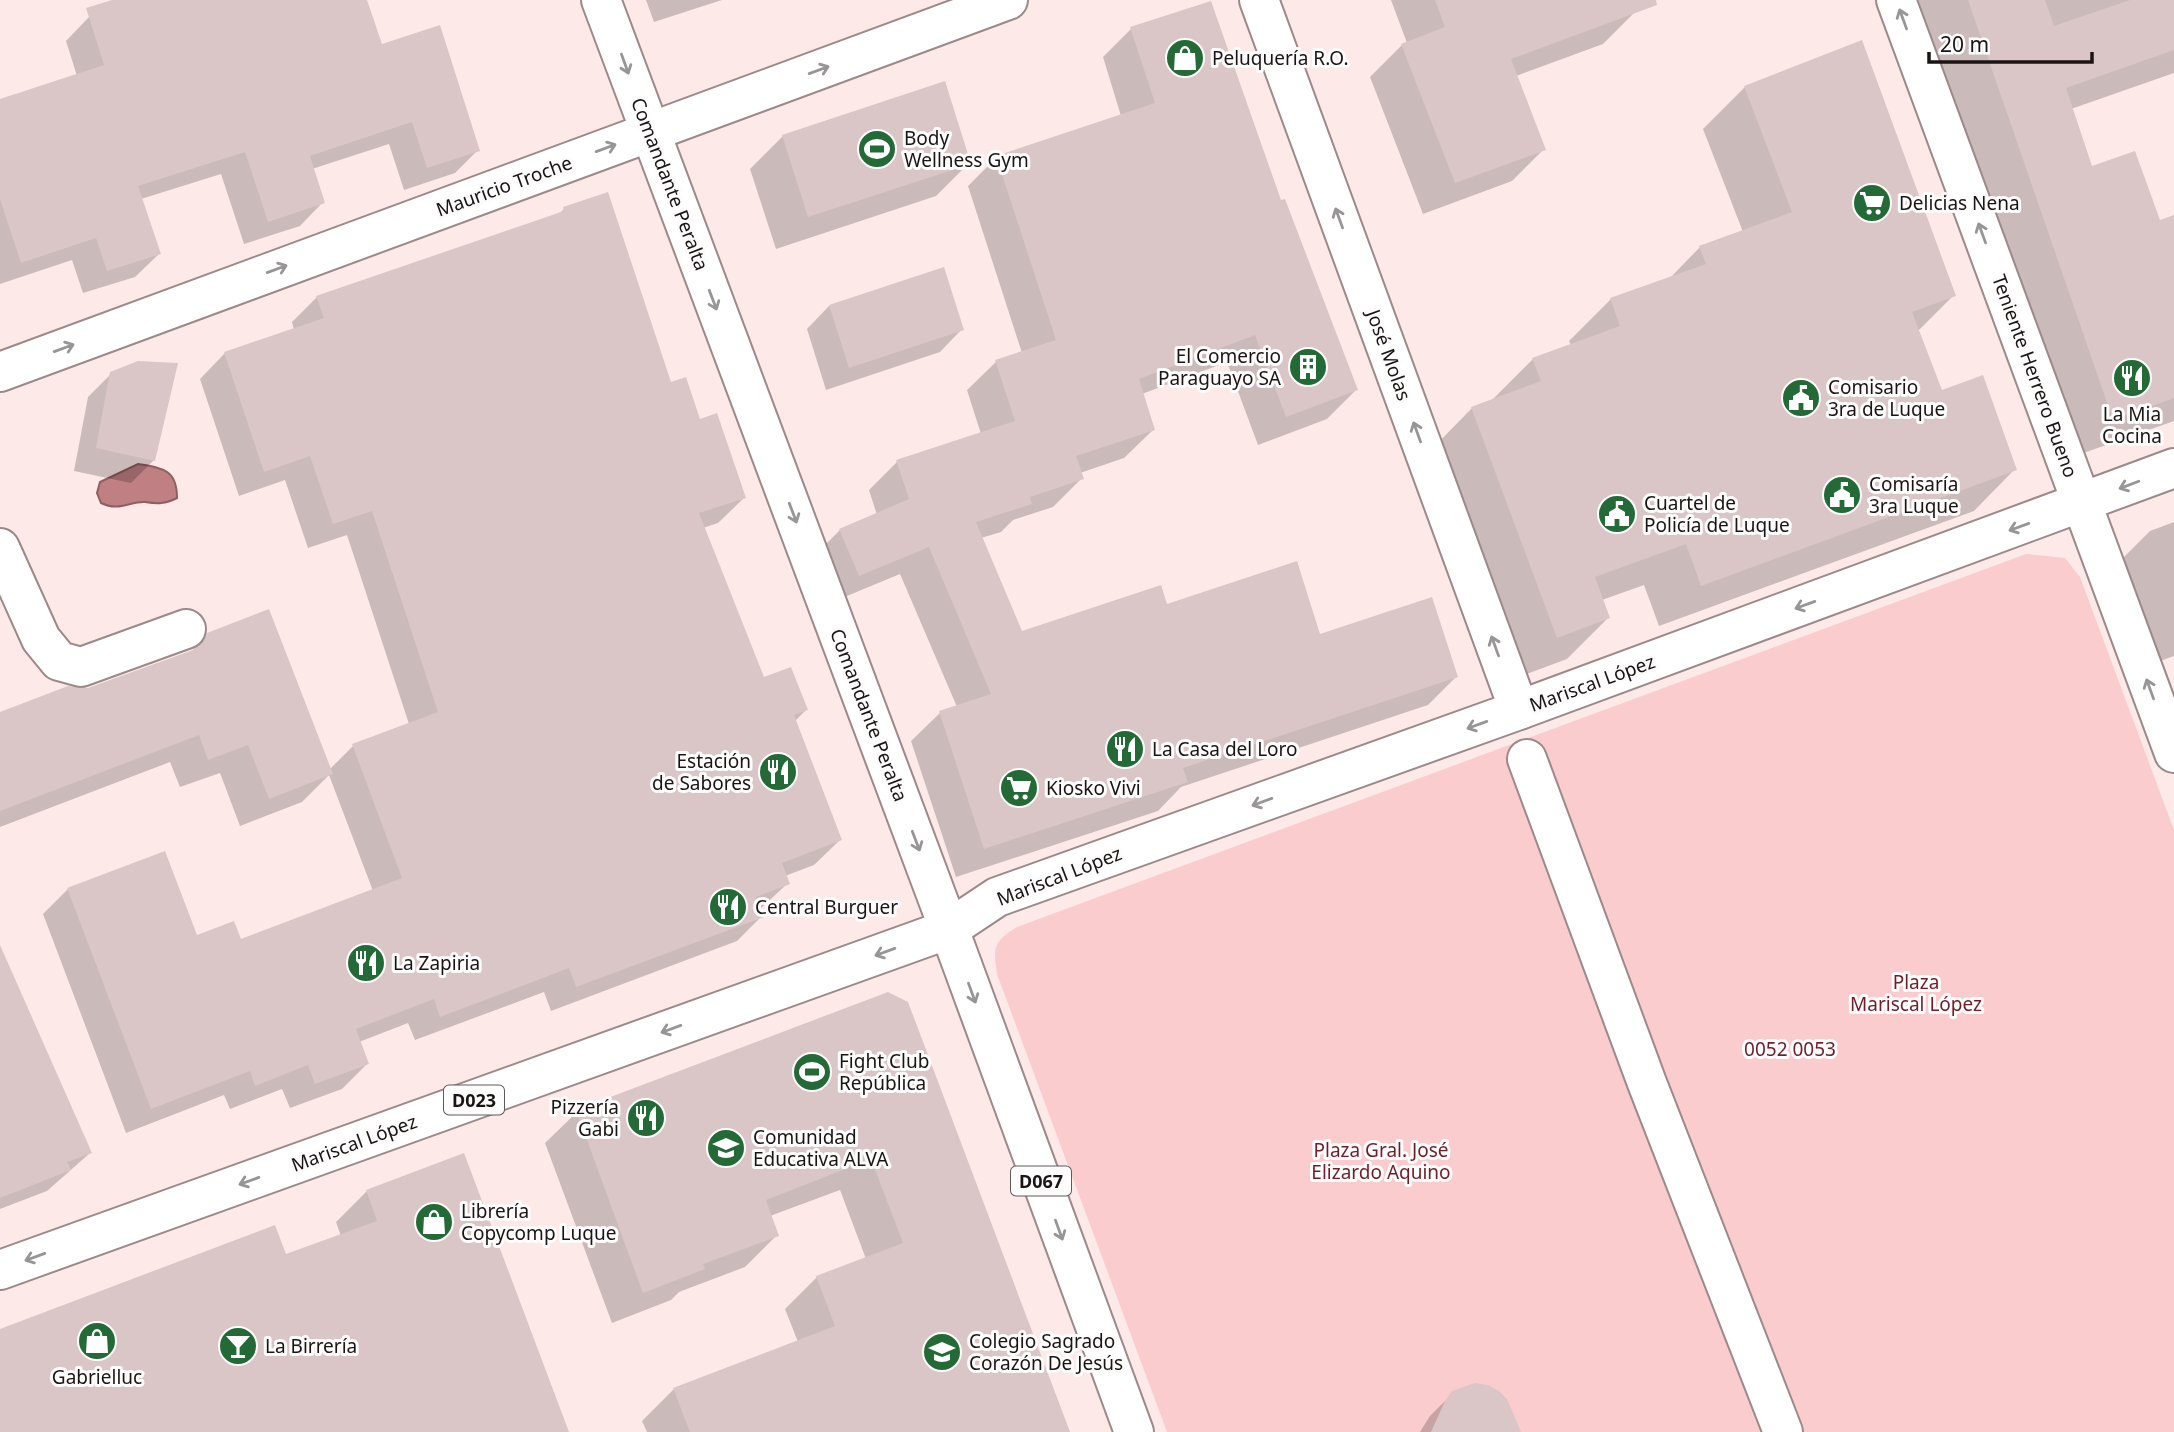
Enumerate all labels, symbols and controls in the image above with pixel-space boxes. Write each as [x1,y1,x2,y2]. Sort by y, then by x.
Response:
one-way arrow [1896,9,1908,31]
scale bar [1929,21,2092,65]
text: 20 m [1940,30,1989,58]
shop icon: Peluquería R.O. [1164,37,1206,79]
place label: Peluquería R.O. [1212,45,1348,71]
one-way arrow [620,52,632,74]
one-way arrow [808,62,830,75]
street label: Comandante Peralta [625,94,715,274]
place label: Body Wellness Gym [904,125,1029,173]
sports icon: Body Wellness Gym [856,128,898,170]
one-way arrow [594,141,616,154]
street label: Mauricio Troche [432,149,576,223]
supermarket icon: Delicias Nena [1851,182,1893,224]
place label: Delicias Nena [1899,190,2020,216]
one-way arrow [1332,208,1344,230]
one-way arrow [1974,222,1987,244]
one-way arrow [266,262,288,275]
street label: Teniente Herrero Bueno [1986,271,2084,481]
one-way arrow [708,288,721,310]
street label: José Molas [1360,304,1417,404]
one-way arrow [53,341,75,354]
place label: El Comercio Paraguayo SA [1158,343,1282,391]
building icon: El Comercio Paraguayo SA [1287,346,1329,388]
restaurant icon: La Mia Cocina [2111,357,2153,399]
place label: Comisario 3ra de Luque [1828,374,1945,422]
public building icon: Comisario 3ra de Luque [1780,377,1822,419]
place label: La Mia Cocina [2102,401,2162,449]
one-way arrow [1410,421,1422,443]
place label: Comisaría 3ra Luque [1869,471,1959,519]
public building icon: Comisaría 3ra Luque [1821,474,1863,516]
one-way arrow [2118,480,2140,493]
place label: Cuartel de Policía de Luque [1644,490,1790,538]
public building icon: Cuartel de Policía de Luque [1596,493,1638,535]
one-way arrow [788,502,800,523]
one-way arrow [2008,521,2030,534]
one-way arrow [1795,600,1817,612]
street label: Comandante Peralta [824,625,914,805]
one-way arrow [1488,635,1500,657]
street label: Mariscal López [1526,648,1659,718]
one-way arrow [2143,678,2155,700]
one-way arrow [1466,720,1488,732]
restaurant icon: La Casa del Loro [1104,728,1146,770]
place label: La Casa del Loro [1152,736,1298,762]
place label: Estación de Sabores [652,748,751,796]
restaurant icon: Estación de Sabores [757,751,799,793]
supermarket icon: Kiosko Vivi [998,767,1040,809]
place label: Kiosko Vivi [1046,775,1141,801]
one-way arrow [1252,796,1274,809]
one-way arrow [911,829,923,851]
street label: Mariscal López [993,840,1125,912]
restaurant icon: Central Burguer [707,886,749,928]
place label: Central Burguer [755,894,898,920]
restaurant icon: La Zapiria [345,942,387,984]
one-way arrow [874,947,896,959]
place label: La Zapiria [393,950,480,976]
park label: Plaza Mariscal López [1850,969,1982,1017]
one-way arrow [967,982,979,1004]
one-way arrow [660,1024,682,1036]
park label: 0052 0053 [1744,1036,1836,1062]
place label: Fight Club República [839,1048,929,1096]
sports icon: Fight Club República [791,1051,833,1093]
road number: D023 [444,1086,504,1114]
place label: Pizzería Gabi [551,1094,619,1142]
restaurant icon: Pizzería Gabi [625,1097,667,1139]
street label: Mariscal López [288,1108,421,1178]
place label: Comunidad Educativa ALVA [753,1124,889,1172]
school or university icon: Comunidad Educativa ALVA [705,1127,747,1169]
park label: Plaza Gral. José Elizardo Aquino [1311,1137,1451,1185]
road number: D067 [1011,1166,1071,1196]
one-way arrow [239,1175,261,1188]
place label: Librería Copycomp Luque [461,1198,616,1246]
shop icon: Librería Copycomp Luque [413,1201,455,1243]
one-way arrow [1054,1218,1066,1240]
one-way arrow [24,1252,46,1265]
shop icon: Gabrielluc [76,1320,118,1362]
bar icon: La Birrería [217,1325,259,1367]
place label: Colegio Sagrado Corazón De Jesús [969,1328,1123,1376]
school or university icon: Colegio Sagrado Corazón De Jesús [921,1331,963,1373]
place label: La Birrería [265,1333,357,1359]
place label: Gabrielluc [52,1364,142,1390]

